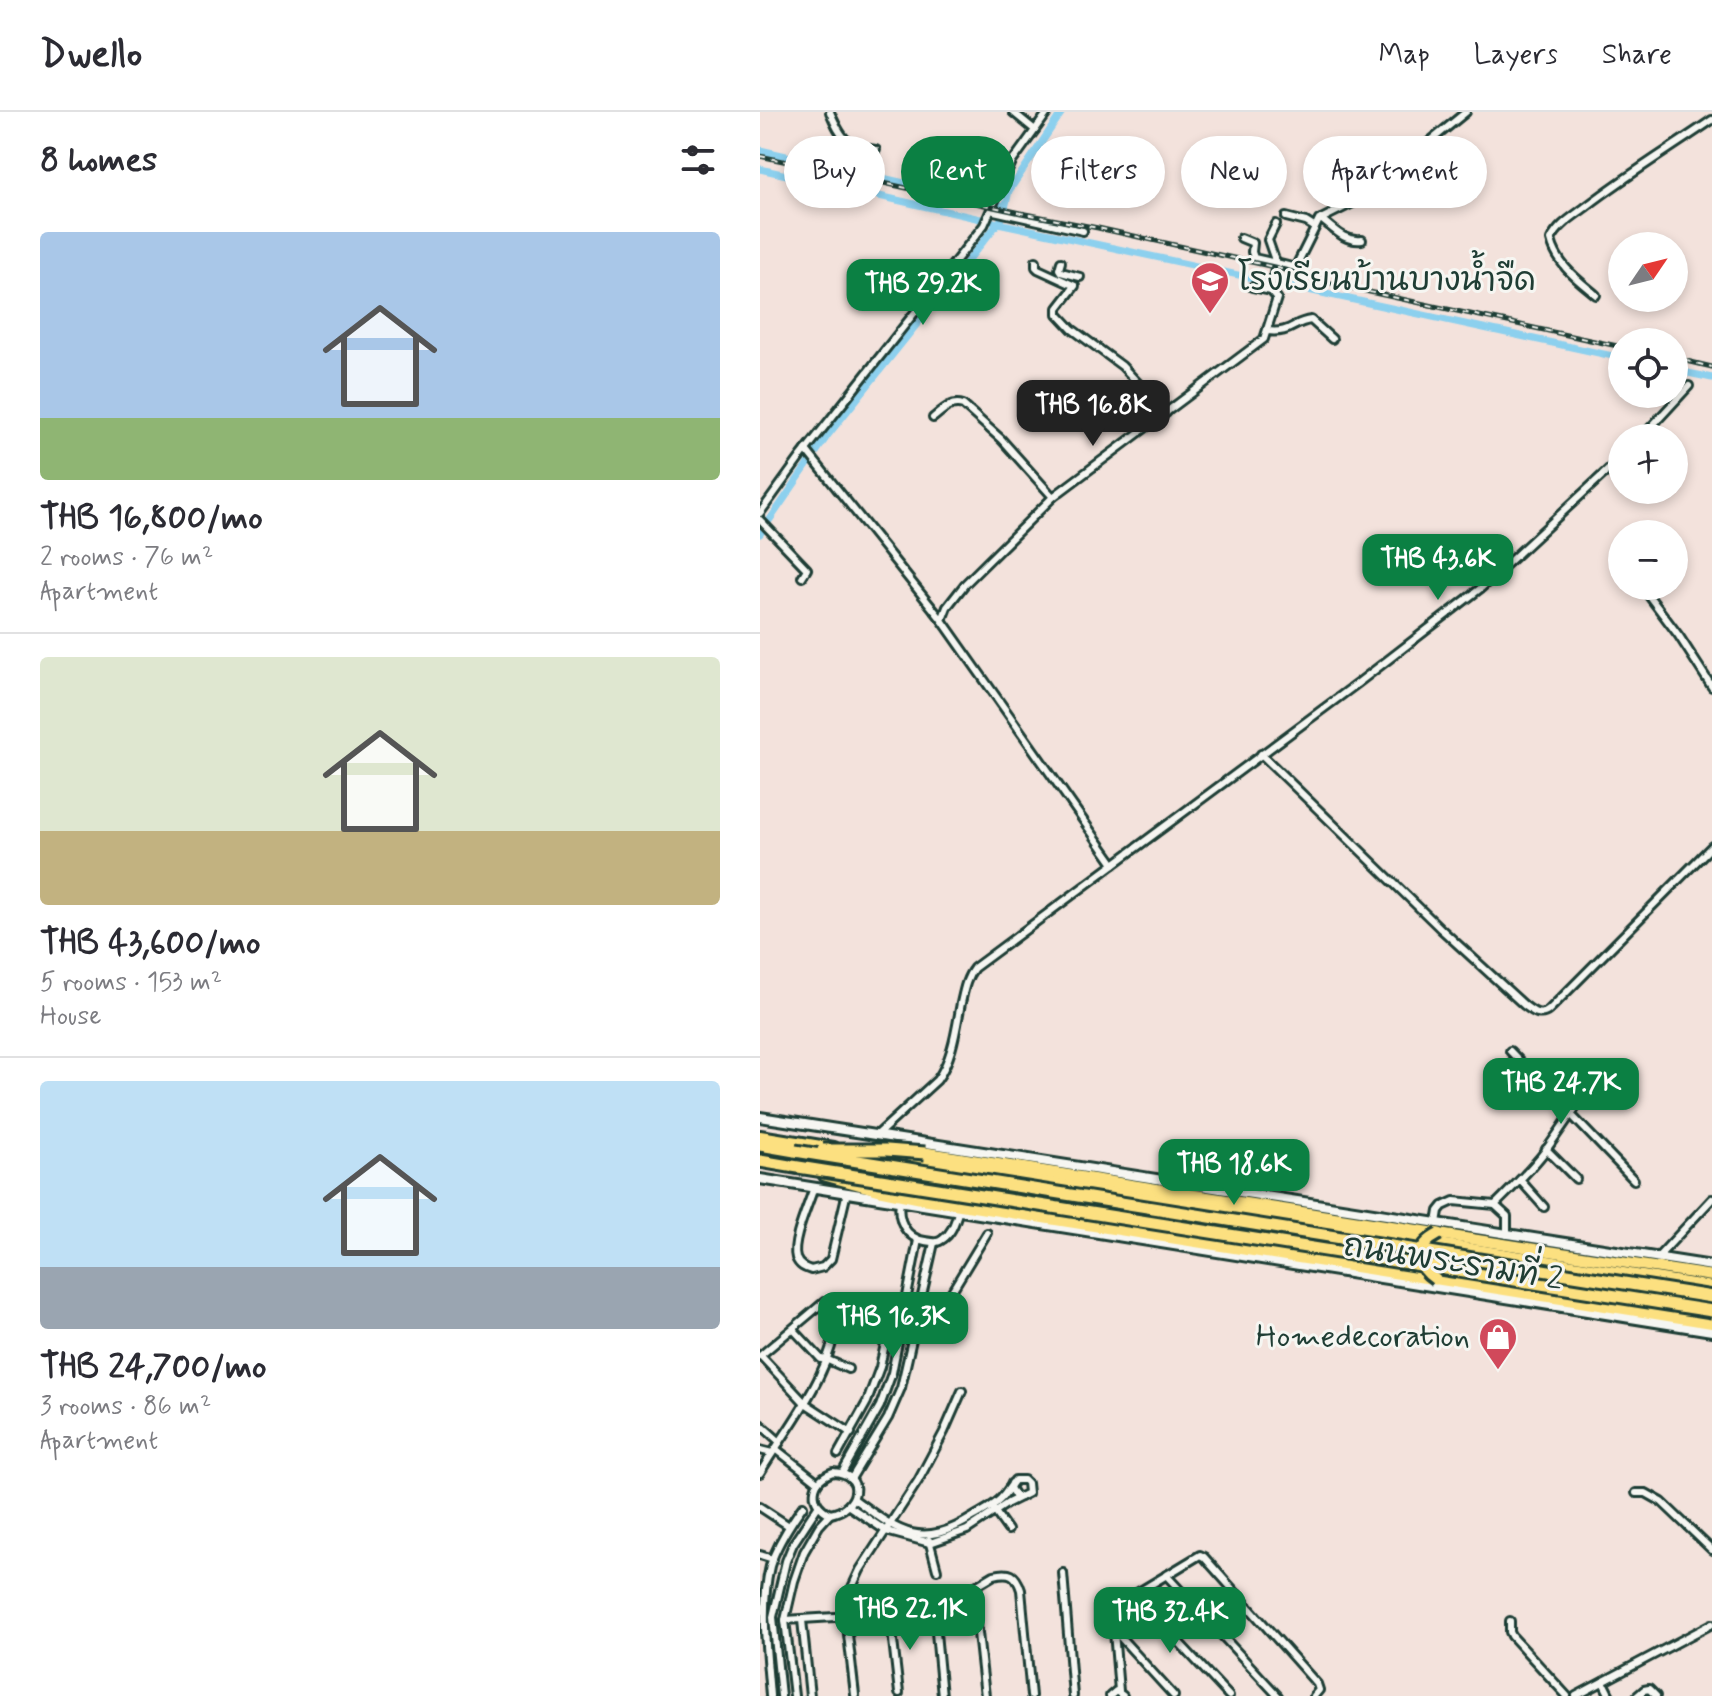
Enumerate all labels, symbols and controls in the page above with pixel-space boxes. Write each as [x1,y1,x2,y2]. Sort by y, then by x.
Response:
text: Dwello [40,31,142,80]
text: Map [1379,37,1430,74]
text: Layers [1474,37,1558,74]
text: Share [1602,37,1672,74]
chip: Buy [784,136,885,208]
chip: Rent [901,136,1015,208]
chip: Filters [1031,136,1165,208]
chip: New [1181,136,1287,208]
chip: Apartment [1303,136,1487,208]
text: 8 homes [40,138,157,183]
icon: filters [676,138,720,182]
north arrow [1608,232,1688,312]
map controls [1608,232,1688,600]
place label: โรงเรียนบ้านบางนํ้าจืด [1238,249,1536,302]
pin: THB 29.2K [831,259,1015,327]
school or university icon: โรงเรียนบ้านบางนํ้าจืด [1189,260,1231,315]
text: THB 29.2K [865,268,981,302]
icon: home [308,284,452,428]
button: locate [1608,328,1688,408]
pin: THB 16.8K [1001,380,1185,448]
text: THB 16.8K [1035,389,1151,423]
button: + [1608,424,1688,504]
text: THB 16,800/mo [40,496,263,541]
button: − [1608,520,1688,600]
pin: THB 43.6K [1346,534,1530,602]
text: 2 rooms · 76 m² [40,541,213,575]
text: THB 43.6K [1380,543,1496,577]
text: Apartment [40,575,158,609]
icon: home [308,709,452,853]
text: THB 43,600/mo [40,921,261,966]
text: 5 rooms · 153 m² [40,966,222,1000]
text: House [40,1000,101,1034]
pin: THB 24.7K [1469,1058,1653,1126]
text: THB 24.7K [1501,1067,1621,1101]
icon: home [308,1133,452,1277]
pin: THB 18.6K [1142,1139,1326,1207]
text: THB 18.6K [1176,1148,1292,1182]
street label: ถนนพระรามที่ 2 [1340,1215,1567,1301]
pin: THB 16.3K [801,1292,985,1360]
text: THB 16.3K [836,1301,950,1335]
place label: Homedecoration [1256,1316,1470,1358]
shop icon: Homedecoration [1477,1316,1519,1371]
text: THB 24,700/mo [40,1345,267,1390]
text: 3 rooms · 86 m² [40,1390,211,1424]
text: Apartment [40,1424,158,1458]
pin: THB 22.1K [818,1584,1002,1652]
pin: THB 32.4K [1078,1587,1262,1655]
text: THB 22.1K [853,1593,967,1627]
text: THB 32.4K [1112,1596,1228,1630]

